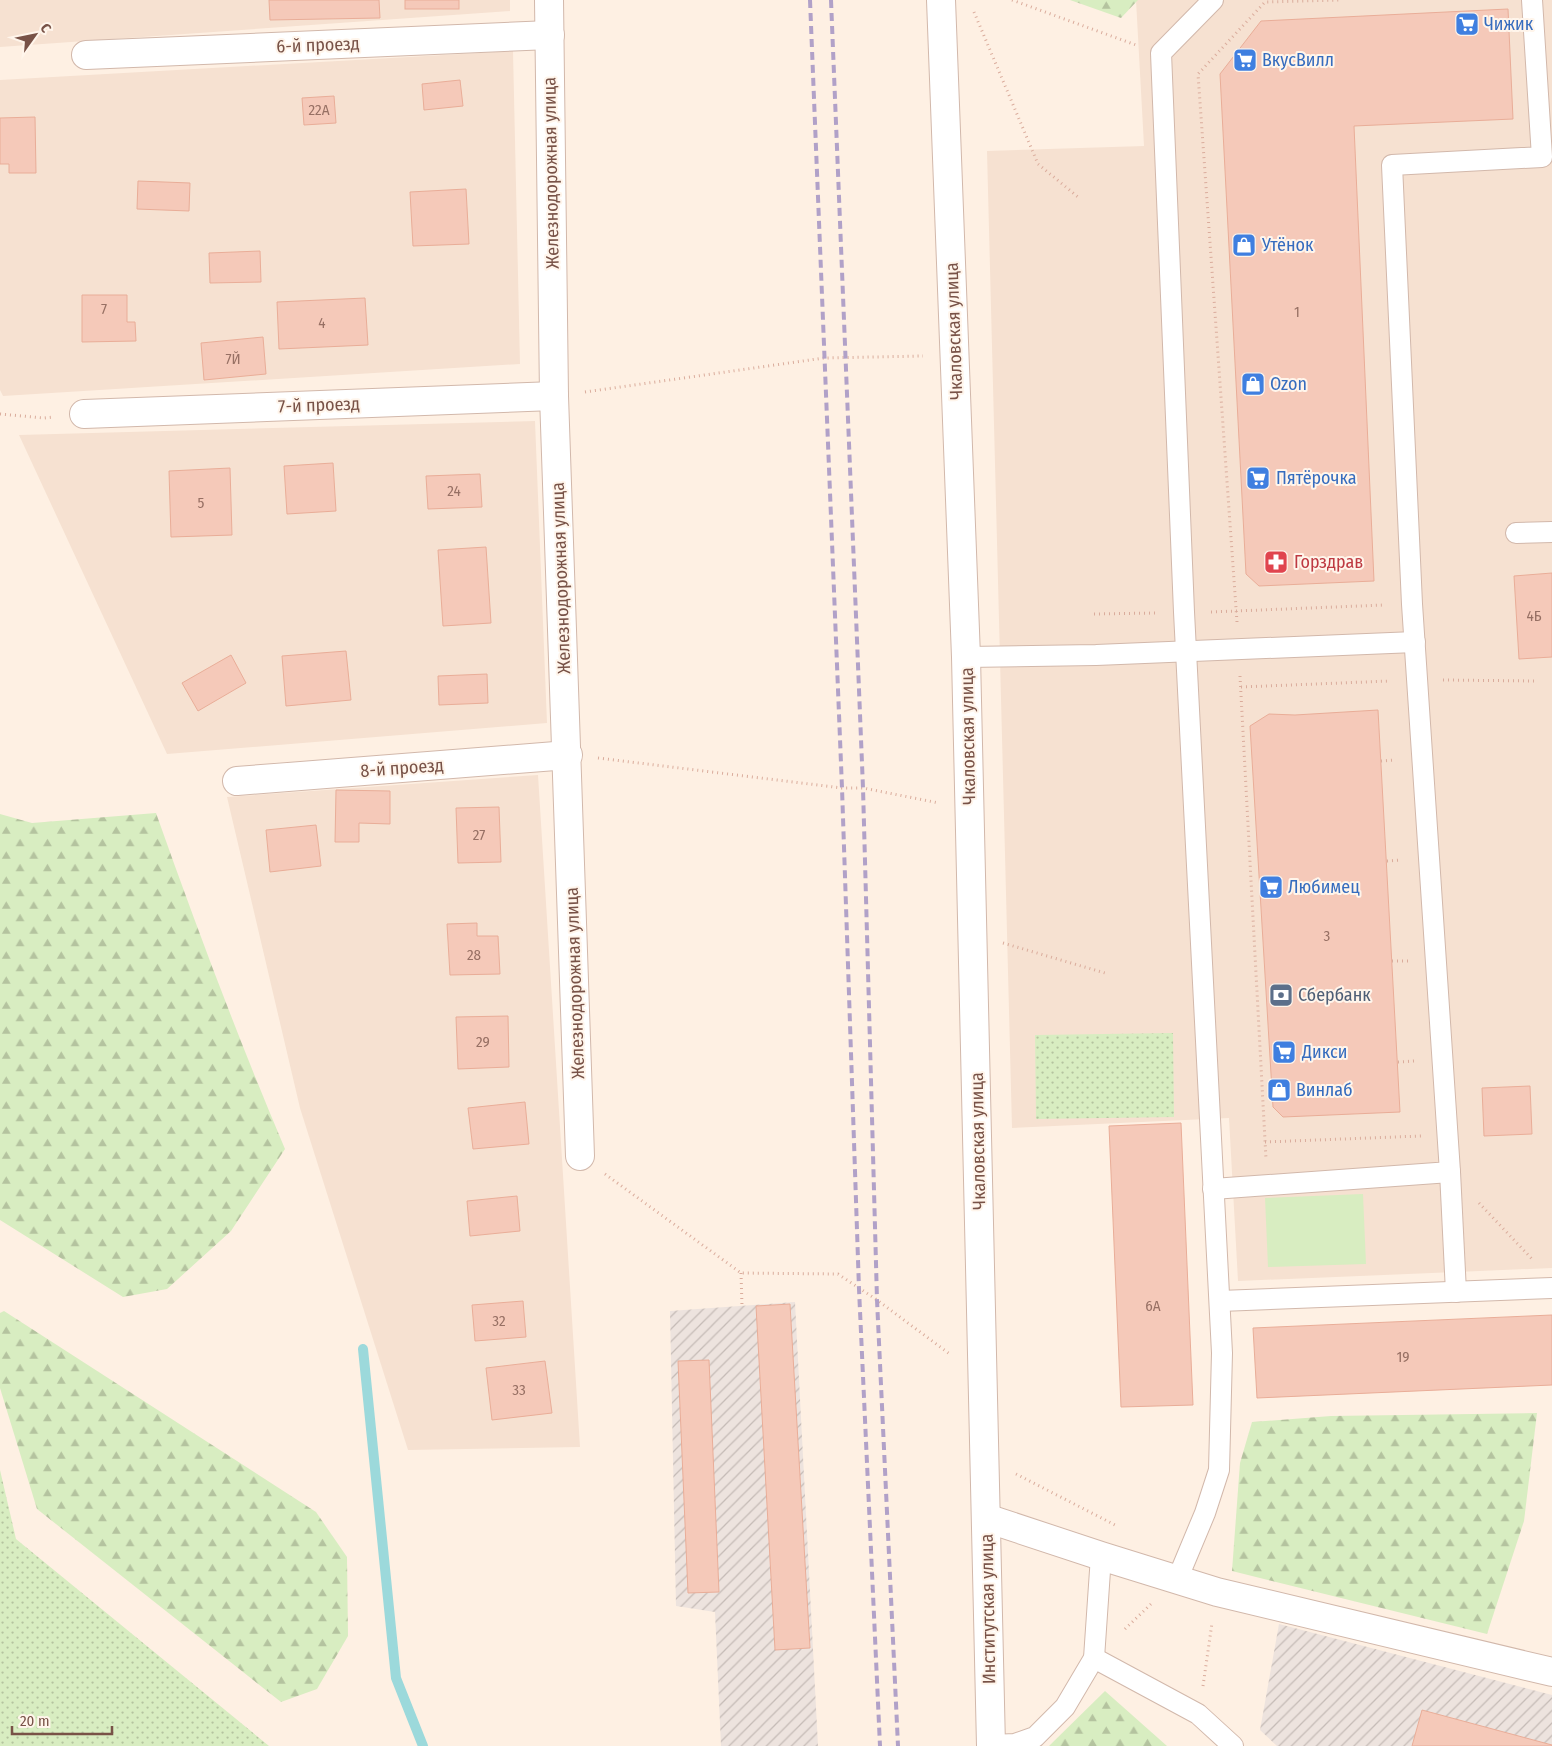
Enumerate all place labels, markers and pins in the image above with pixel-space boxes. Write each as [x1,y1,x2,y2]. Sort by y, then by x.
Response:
supermarket icon: Чижик [1454,11,1480,37]
place label: Чижик [1484,13,1534,35]
supermarket icon: ВкусВилл [1232,47,1258,73]
place label: ВкусВилл [1262,49,1334,71]
shop icon: Утёнок [1231,232,1257,258]
place label: Утёнок [1261,234,1314,256]
shop icon: Ozon [1240,371,1266,397]
place label: Ozon [1270,373,1307,395]
supermarket icon: Пятёрочка [1245,465,1271,491]
place label: Пятёрочка [1276,467,1357,489]
pharmacy icon: Горздрав [1263,549,1289,575]
place label: Горздрав [1294,551,1363,573]
supermarket icon: Любимец [1258,874,1284,900]
place label: Любимец [1288,876,1360,898]
bank icon: Сбербанк [1268,982,1294,1008]
place label: Сбербанк [1298,984,1371,1006]
supermarket icon: Дикси [1271,1039,1297,1065]
place label: Дикси [1301,1041,1347,1063]
shop icon: Винлаб [1266,1077,1292,1103]
place label: Винлаб [1296,1079,1353,1101]

